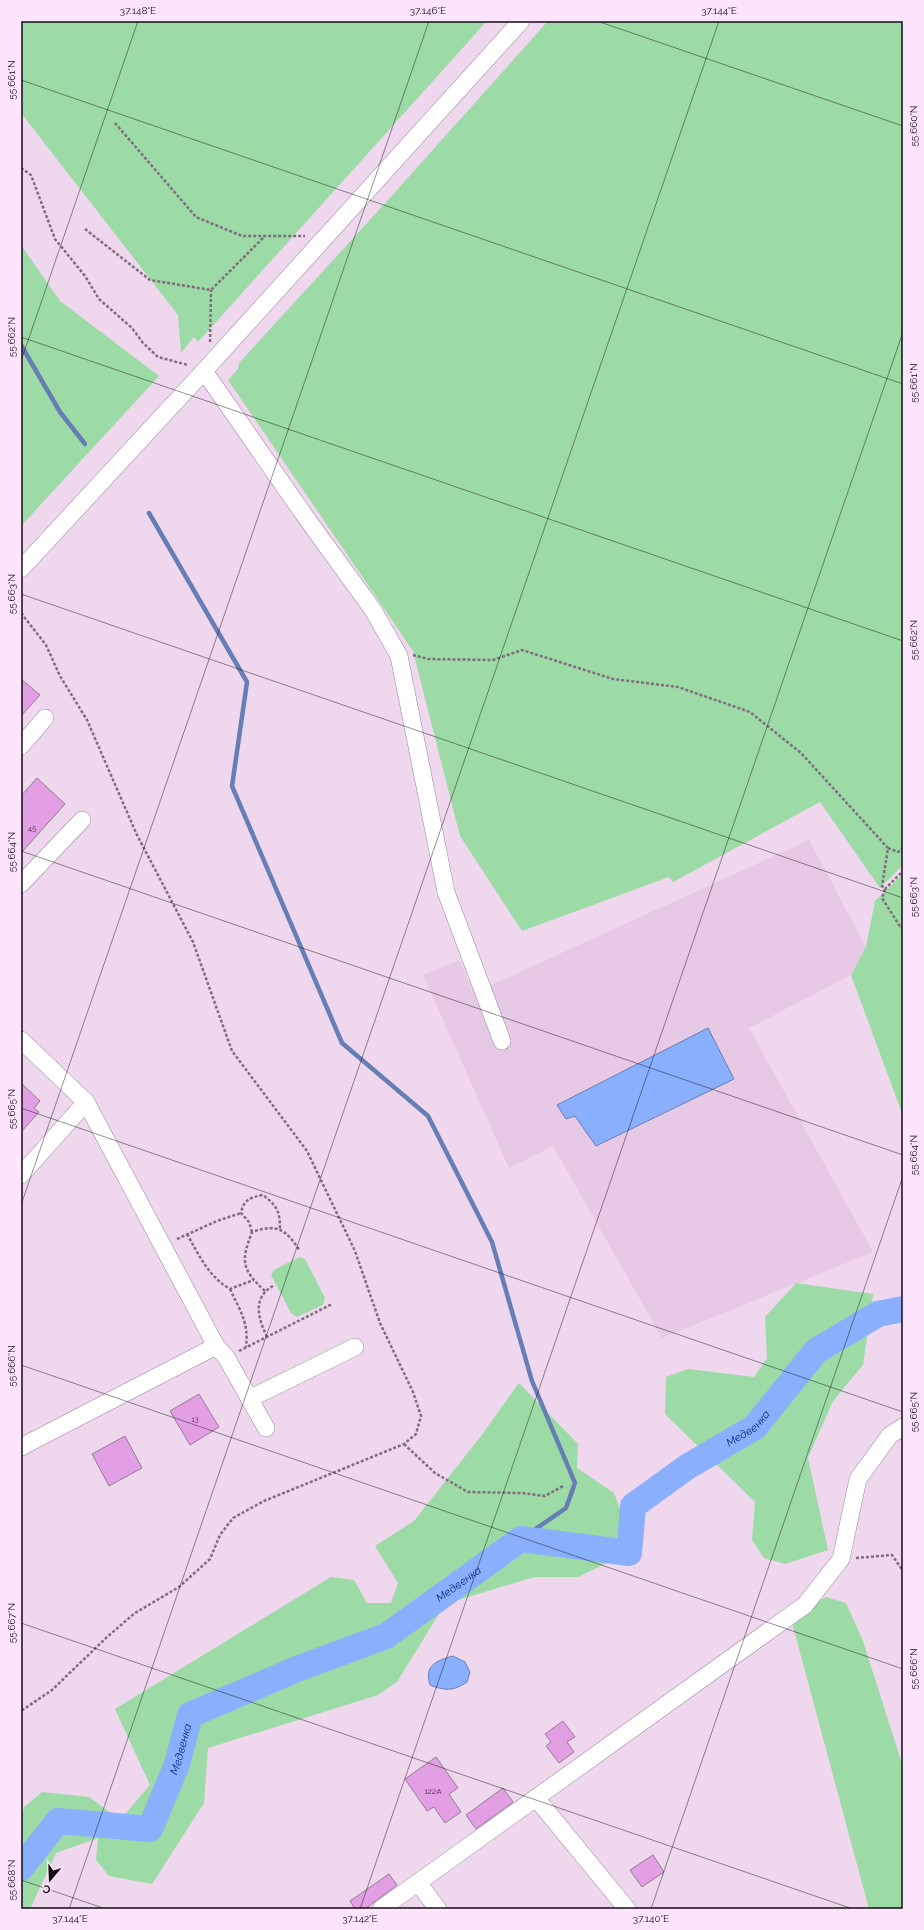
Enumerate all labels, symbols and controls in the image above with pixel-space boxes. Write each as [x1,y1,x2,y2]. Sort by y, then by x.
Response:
text: 37.148°E [120,5,156,16]
text: 37.146°E [410,5,446,16]
text: 37.144°E [701,5,737,16]
text: 55.661°N [6,60,17,100]
text: 55.660°N [908,105,919,147]
text: 55.662°N [6,317,17,357]
text: 55.661°N [908,363,919,403]
text: 55.663°N [6,574,17,614]
text: 55.662°N [908,620,919,660]
house number: 45 [28,823,37,833]
text: 55.664°N [6,832,17,872]
text: 55.663°N [908,877,919,917]
text: 55.665°N [6,1089,17,1129]
text: 55.664°N [908,1135,919,1175]
text: 55.666°N [6,1345,17,1387]
text: 55.665°N [908,1392,919,1432]
water label: Медвенка [724,1407,773,1449]
house number: 13 [191,1414,199,1424]
water label: Медвенка [433,1563,484,1604]
text: 55.667°N [6,1603,17,1643]
text: 55.666°N [908,1648,919,1690]
water label: Медвенка [167,1722,194,1776]
house number: 122А [424,1786,442,1796]
text: 55.668°N [6,1859,17,1901]
north arrow [30,1860,70,1900]
text: С [41,1881,53,1896]
text: 37.144°E [52,1913,88,1924]
text: 37.142°E [342,1913,378,1924]
text: 37.140°E [633,1913,669,1924]

